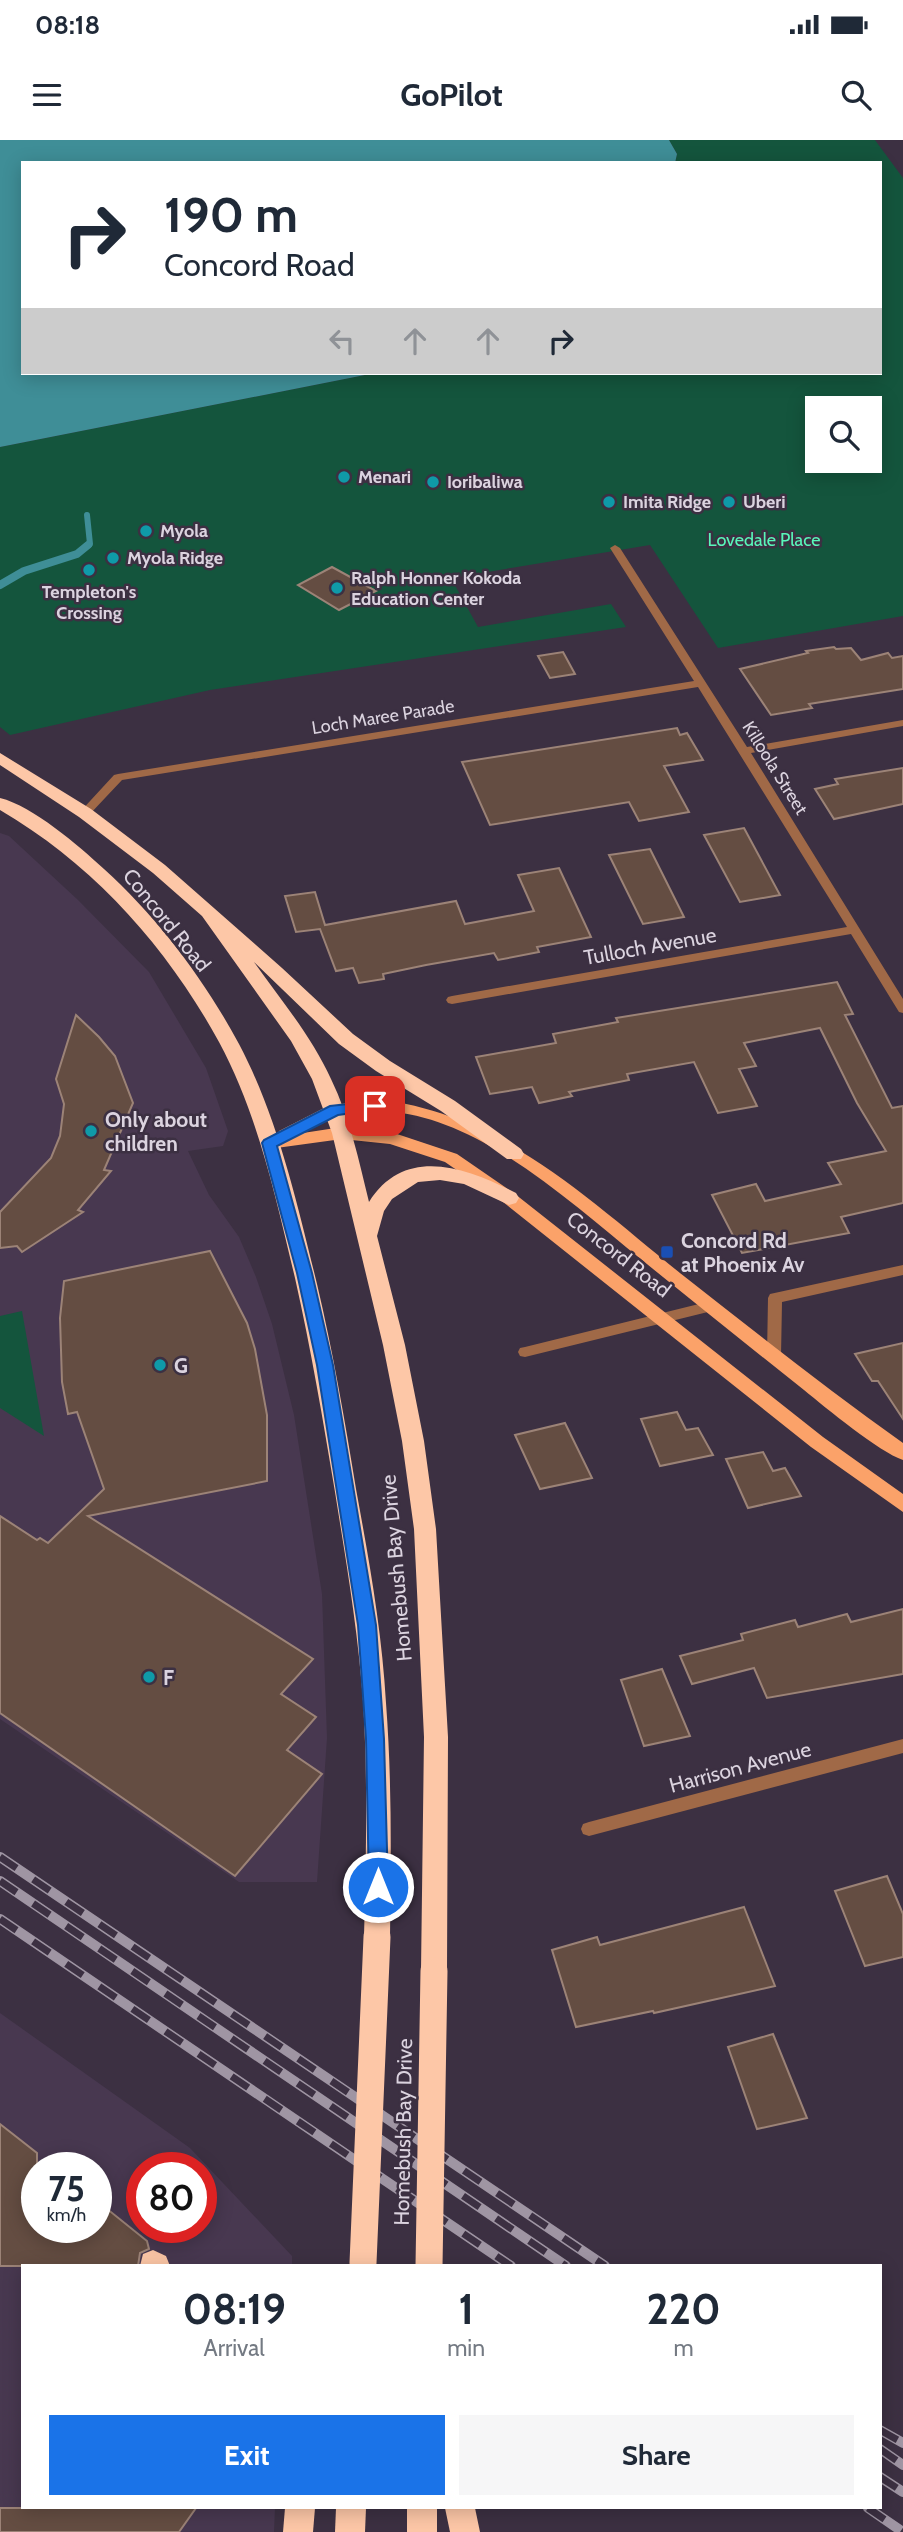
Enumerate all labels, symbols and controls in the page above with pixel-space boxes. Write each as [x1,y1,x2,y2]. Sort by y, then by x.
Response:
text: 08:18 [35,9,100,41]
text: GoPilot [400,75,503,114]
icon: menu [28,76,66,114]
icon: search [837,76,875,114]
text: 190 m [164,185,298,244]
icon: right [49,189,140,280]
text: Concord Road [164,245,355,284]
icon: left [323,322,361,360]
icon: ahead [396,322,434,360]
icon: ahead [469,322,507,360]
icon: right [542,322,580,360]
map controls [805,396,882,473]
button: search [805,396,882,473]
place label: Menari [358,466,411,488]
marker: Menari [336,469,352,485]
place label: Ioribaliwa [447,471,523,493]
marker: Ioribaliwa [425,474,441,490]
place label: Imita Ridge [623,491,711,513]
place label: Uberi [743,491,786,513]
marker: Imita Ridge [601,494,617,510]
marker: Uberi [721,494,737,510]
place label: Myola [160,520,208,542]
marker: Myola [138,523,154,539]
park label: Lovedale Place [708,529,820,551]
place label: Myola Ridge [127,547,223,569]
marker: Myola Ridge [105,550,121,566]
marker: Templeton's Crossing [81,562,97,578]
place label: Ralph Honner Kokoda Education Center [351,567,521,610]
marker: Ralph Honner Kokoda Education Center [329,580,345,596]
place label: Templeton's Crossing [42,581,137,624]
street label: Loch Maree Parade [310,695,456,739]
street label: Killoola Street [738,717,812,819]
street label: Concord Road [118,863,216,977]
street label: Tulloch Avenue [582,922,718,970]
pin [345,1076,405,1136]
icon: arrive [356,1087,394,1125]
place label: Only about children [105,1107,207,1156]
marker: Only about children [83,1123,99,1139]
street label: Concord Road [562,1206,676,1302]
place label: Concord Rd at Phoenix Av [681,1228,805,1277]
marker: Concord Rd at Phoenix Av [659,1244,675,1260]
place label: G [174,1353,188,1378]
marker: G [152,1357,168,1373]
street label: Homebush Bay Drive [375,1473,417,1662]
place label: F [163,1665,174,1690]
marker: F [141,1669,157,1685]
street label: Harrison Avenue [666,1736,814,1798]
position arrow [341,1850,415,1924]
street label: Homebush Bay Drive [389,2038,417,2226]
speed limit sign: 80 [126,2152,217,2243]
text: 75 [48,2167,85,2210]
text: km/h [47,2204,86,2226]
text: 08:19 [182,2283,286,2335]
text: 1 [458,2283,474,2335]
text: 220 [646,2283,721,2335]
text: Arrival [203,2334,265,2362]
text: min [447,2334,485,2362]
text: m [673,2334,694,2362]
button: Exit [49,2415,445,2495]
button: Share [459,2415,854,2495]

